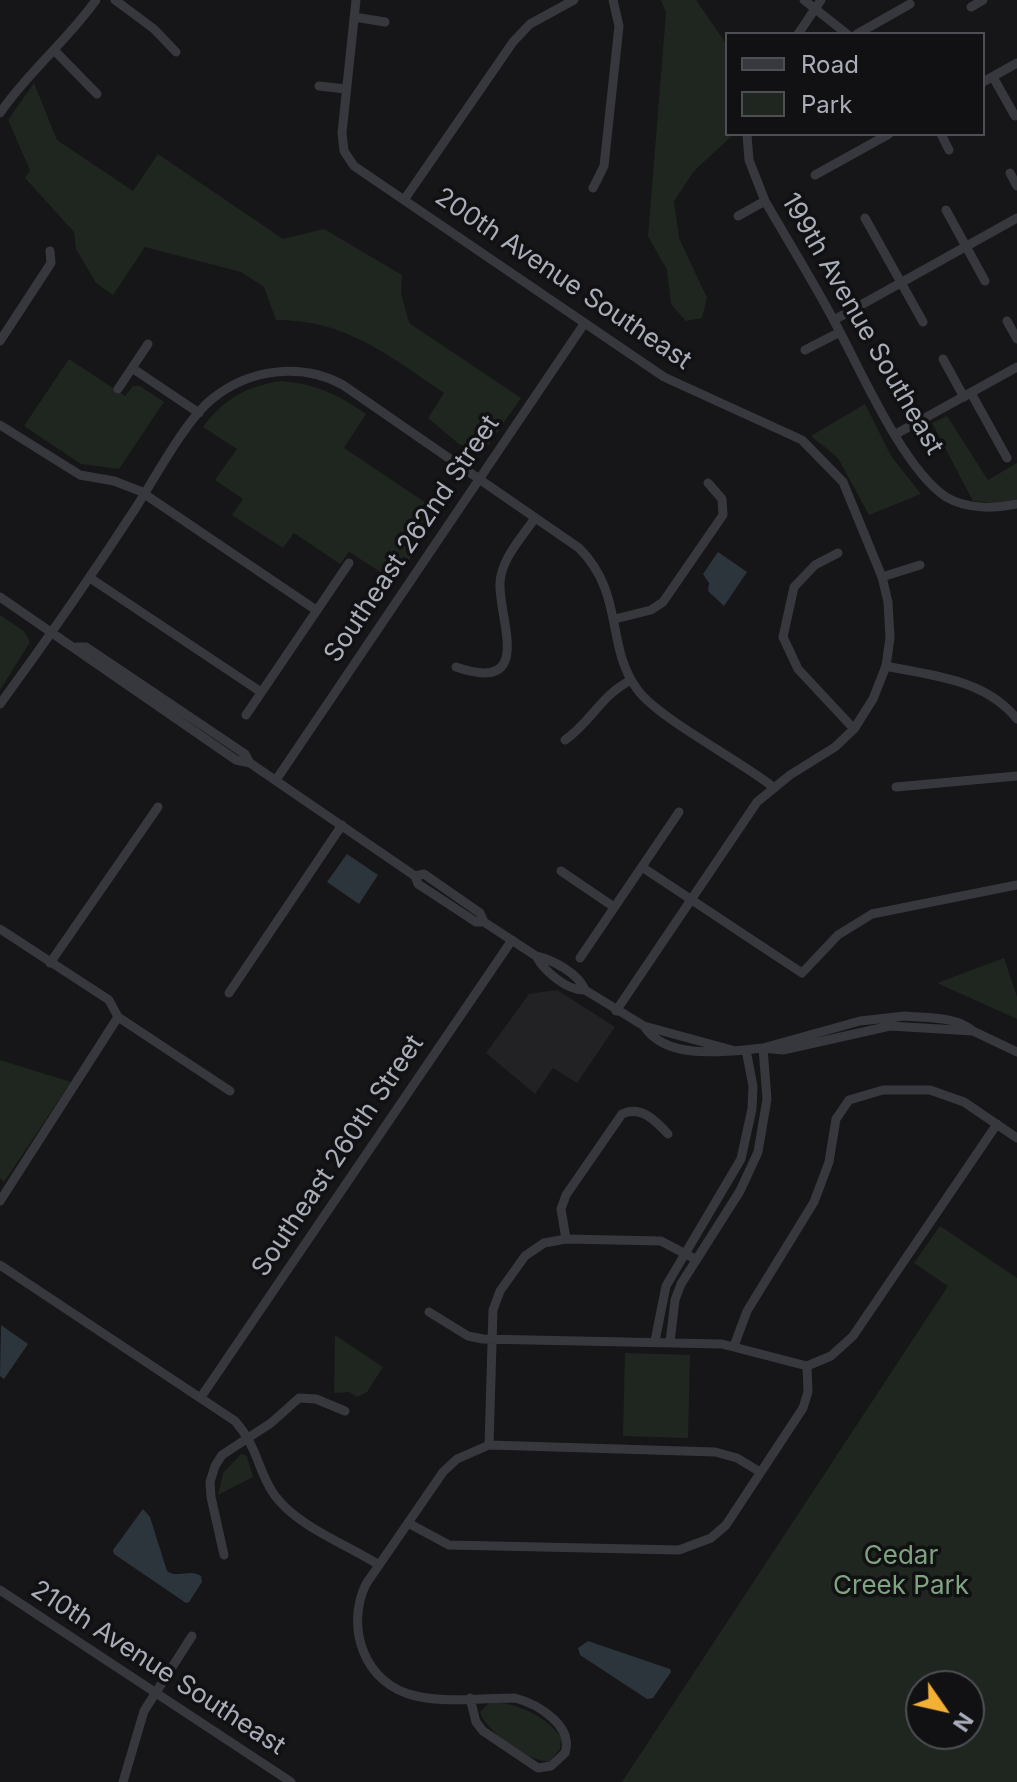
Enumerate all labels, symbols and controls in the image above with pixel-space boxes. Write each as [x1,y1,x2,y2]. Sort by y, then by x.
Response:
legend [725,32,985,136]
text: Road [801,50,859,79]
text: Park [801,90,852,119]
street label: 200th Avenue Southeast [429,181,697,377]
street label: 199th Avenue Southeast [774,188,950,460]
street label: Southeast 262nd Street [318,410,506,668]
street label: Southeast 260th Street [246,1029,430,1283]
park label: Cedar Creek Park [833,1540,969,1602]
street label: 210th Avenue Southeast [25,1574,291,1762]
north arrow [905,1670,985,1750]
text: N [948,1708,979,1737]

